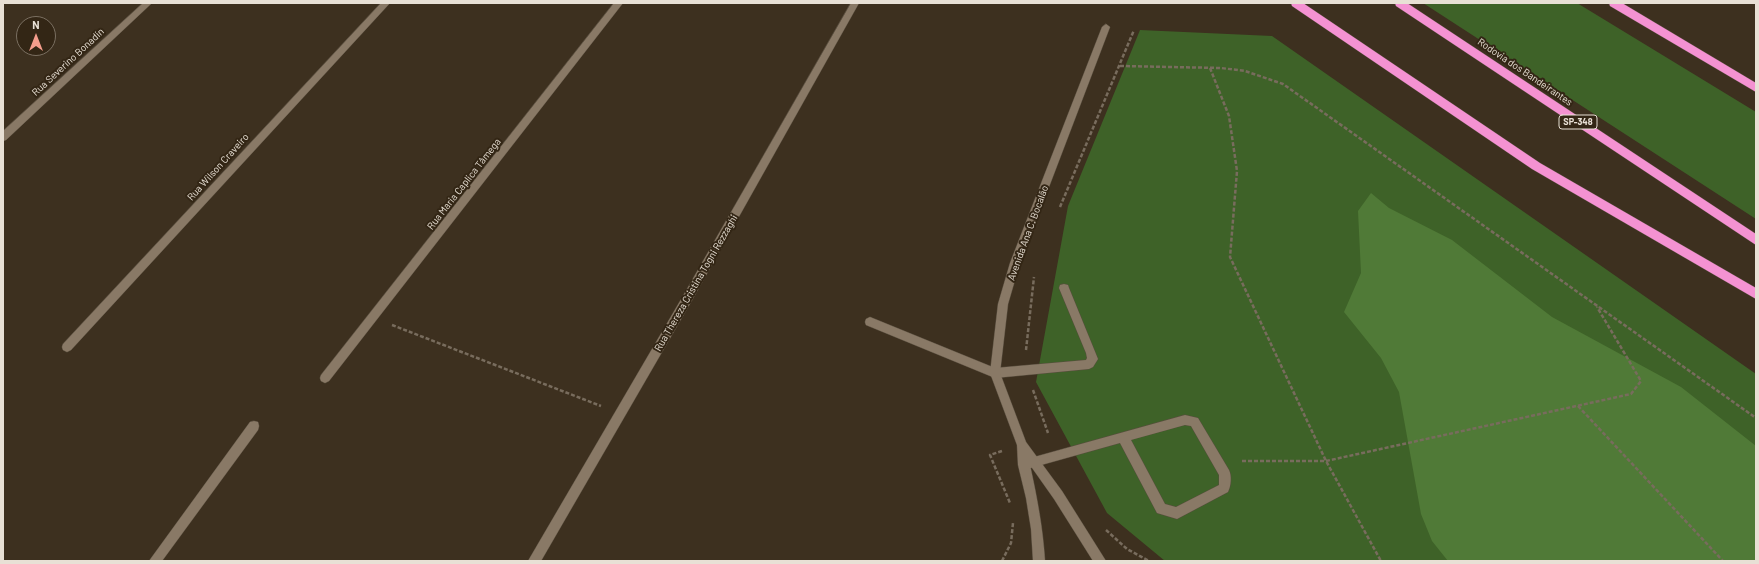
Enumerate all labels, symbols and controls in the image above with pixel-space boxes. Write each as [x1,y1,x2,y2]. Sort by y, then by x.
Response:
north arrow [16,16,56,56]
text: N [32,18,40,31]
street label: Rua Severino Bonadin [29,26,107,98]
street label: Rodovia dos Bandeirantes [1475,36,1575,108]
road number: SP-348 [1559,115,1597,129]
street label: Rua Wilson Craveiro [185,131,251,203]
street label: Rua Maria Caplica Tâmega [425,136,503,232]
street label: Avenida Ana C. Bocalão [1005,184,1051,282]
street label: Rua Thereza Cristina Togni Rezzaghi [652,213,740,353]

